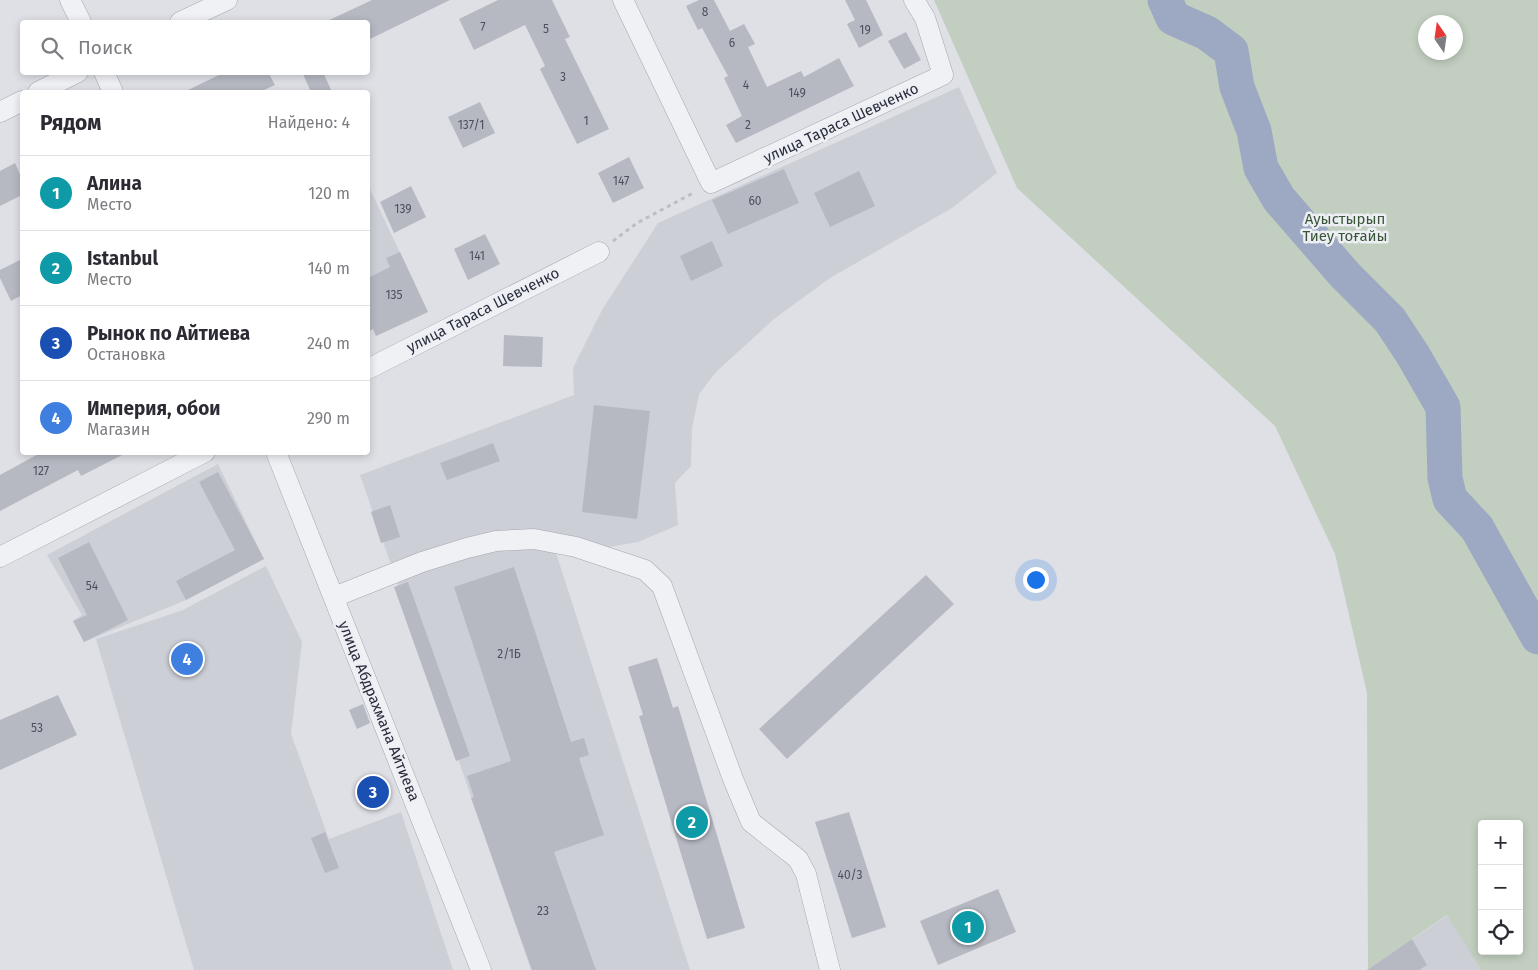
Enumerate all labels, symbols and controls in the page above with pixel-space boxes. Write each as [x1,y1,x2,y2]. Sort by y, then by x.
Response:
house number: 8 [702,5,709,19]
north arrow [1418,15,1463,60]
search box [20,20,370,75]
house number: 7 [480,20,486,34]
house number: 5 [543,22,549,36]
house number: 19 [859,23,871,37]
icon: search [38,34,66,62]
text: Поиск [78,36,132,59]
house number: 6 [729,36,735,50]
house number: 3 [560,70,566,84]
house number: 4 [743,78,750,92]
street label: улица Тараса Шевченко [761,79,921,167]
house number: 149 [788,86,806,100]
text: Рядом [40,110,101,136]
text: Найдено: 4 [268,113,350,132]
house number: 1 [583,114,589,128]
house number: 137/1 [458,118,484,132]
house number: 2 [745,118,751,132]
text: Алина [87,172,142,195]
house number: 147 [613,174,629,188]
text: 1 [52,184,60,203]
text: 120 m [308,184,350,203]
house number: 60 [748,194,762,208]
text: Место [87,195,132,214]
house number: 139 [394,202,412,216]
park label: Ауыстырып Тиеу тоғайы [1302,210,1388,245]
text: Istanbul [87,247,158,270]
house number: 141 [469,249,485,263]
text: 2 [52,259,60,278]
text: 140 m [308,259,350,278]
street label: улица Тараса Шевченко [404,264,562,356]
text: Место [87,270,132,289]
house number: 135 [385,288,403,302]
text: Рынок по Айтиева [87,322,250,345]
text: 3 [52,334,60,353]
text: 240 m [307,334,350,353]
text: Остановка [87,345,166,364]
text: Империя, обои [87,397,220,420]
text: 4 [51,409,61,428]
text: 290 m [307,409,350,428]
text: Магазин [87,420,150,439]
house number: 127 [33,464,49,478]
your location [1023,567,1049,593]
house number: 54 [86,579,99,593]
street label: улица Абдрахмана Айтиева [335,618,423,804]
pin: 4 [171,640,203,678]
house number: 2/1Б [497,647,521,661]
house number: 53 [31,721,43,735]
pin: 3 [357,773,389,811]
pin: 2 [676,803,708,841]
map controls [1478,820,1523,955]
button: + [1478,820,1523,865]
button: − [1478,865,1523,910]
house number: 40/3 [838,868,862,882]
house number: 23 [537,904,549,918]
pin: 1 [952,908,984,946]
button: locate [1478,910,1523,955]

